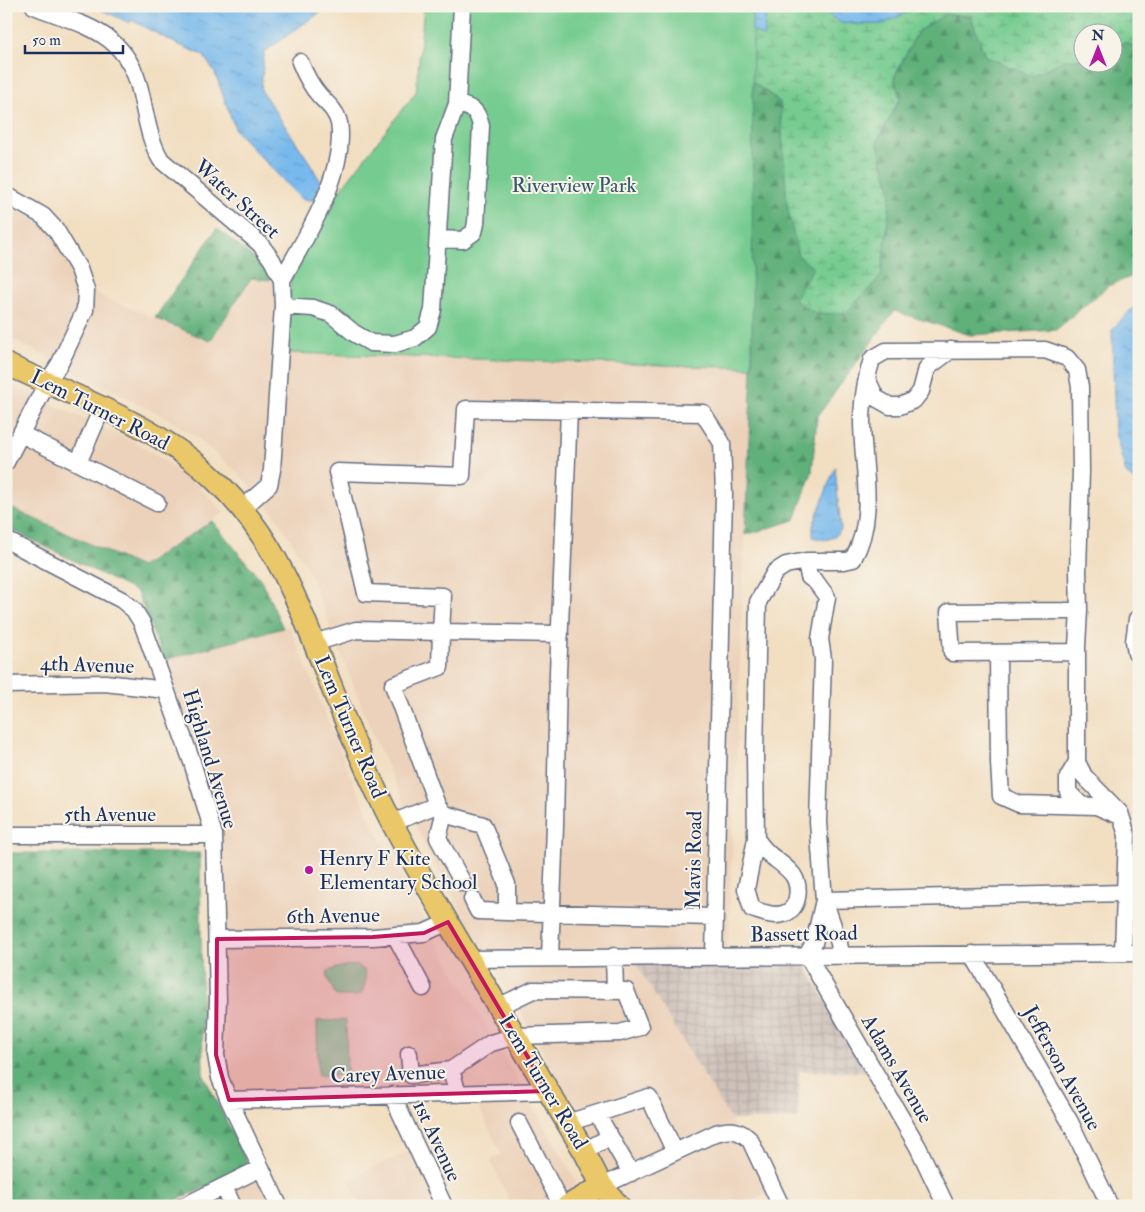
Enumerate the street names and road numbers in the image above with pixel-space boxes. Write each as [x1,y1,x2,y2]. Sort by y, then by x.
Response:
street label: Water Street [188,153,286,245]
street label: Lem Turner Road [26,363,175,457]
street label: 4th Avenue [39,650,135,680]
street label: Lem Turner Road [308,652,392,803]
street label: Highland Avenue [176,686,244,832]
street label: 5th Avenue [64,801,156,828]
street label: Mavis Road [680,810,708,910]
street label: 6th Avenue [286,902,380,930]
street label: Bassett Road [750,920,859,948]
street label: Jefferson Avenue [1016,1000,1108,1135]
street label: Adams Avenue [855,1009,939,1128]
street label: Lem Turner Road [492,1010,594,1155]
street label: Carey Avenue [330,1058,446,1089]
street label: 1st Avenue [406,1096,468,1186]

